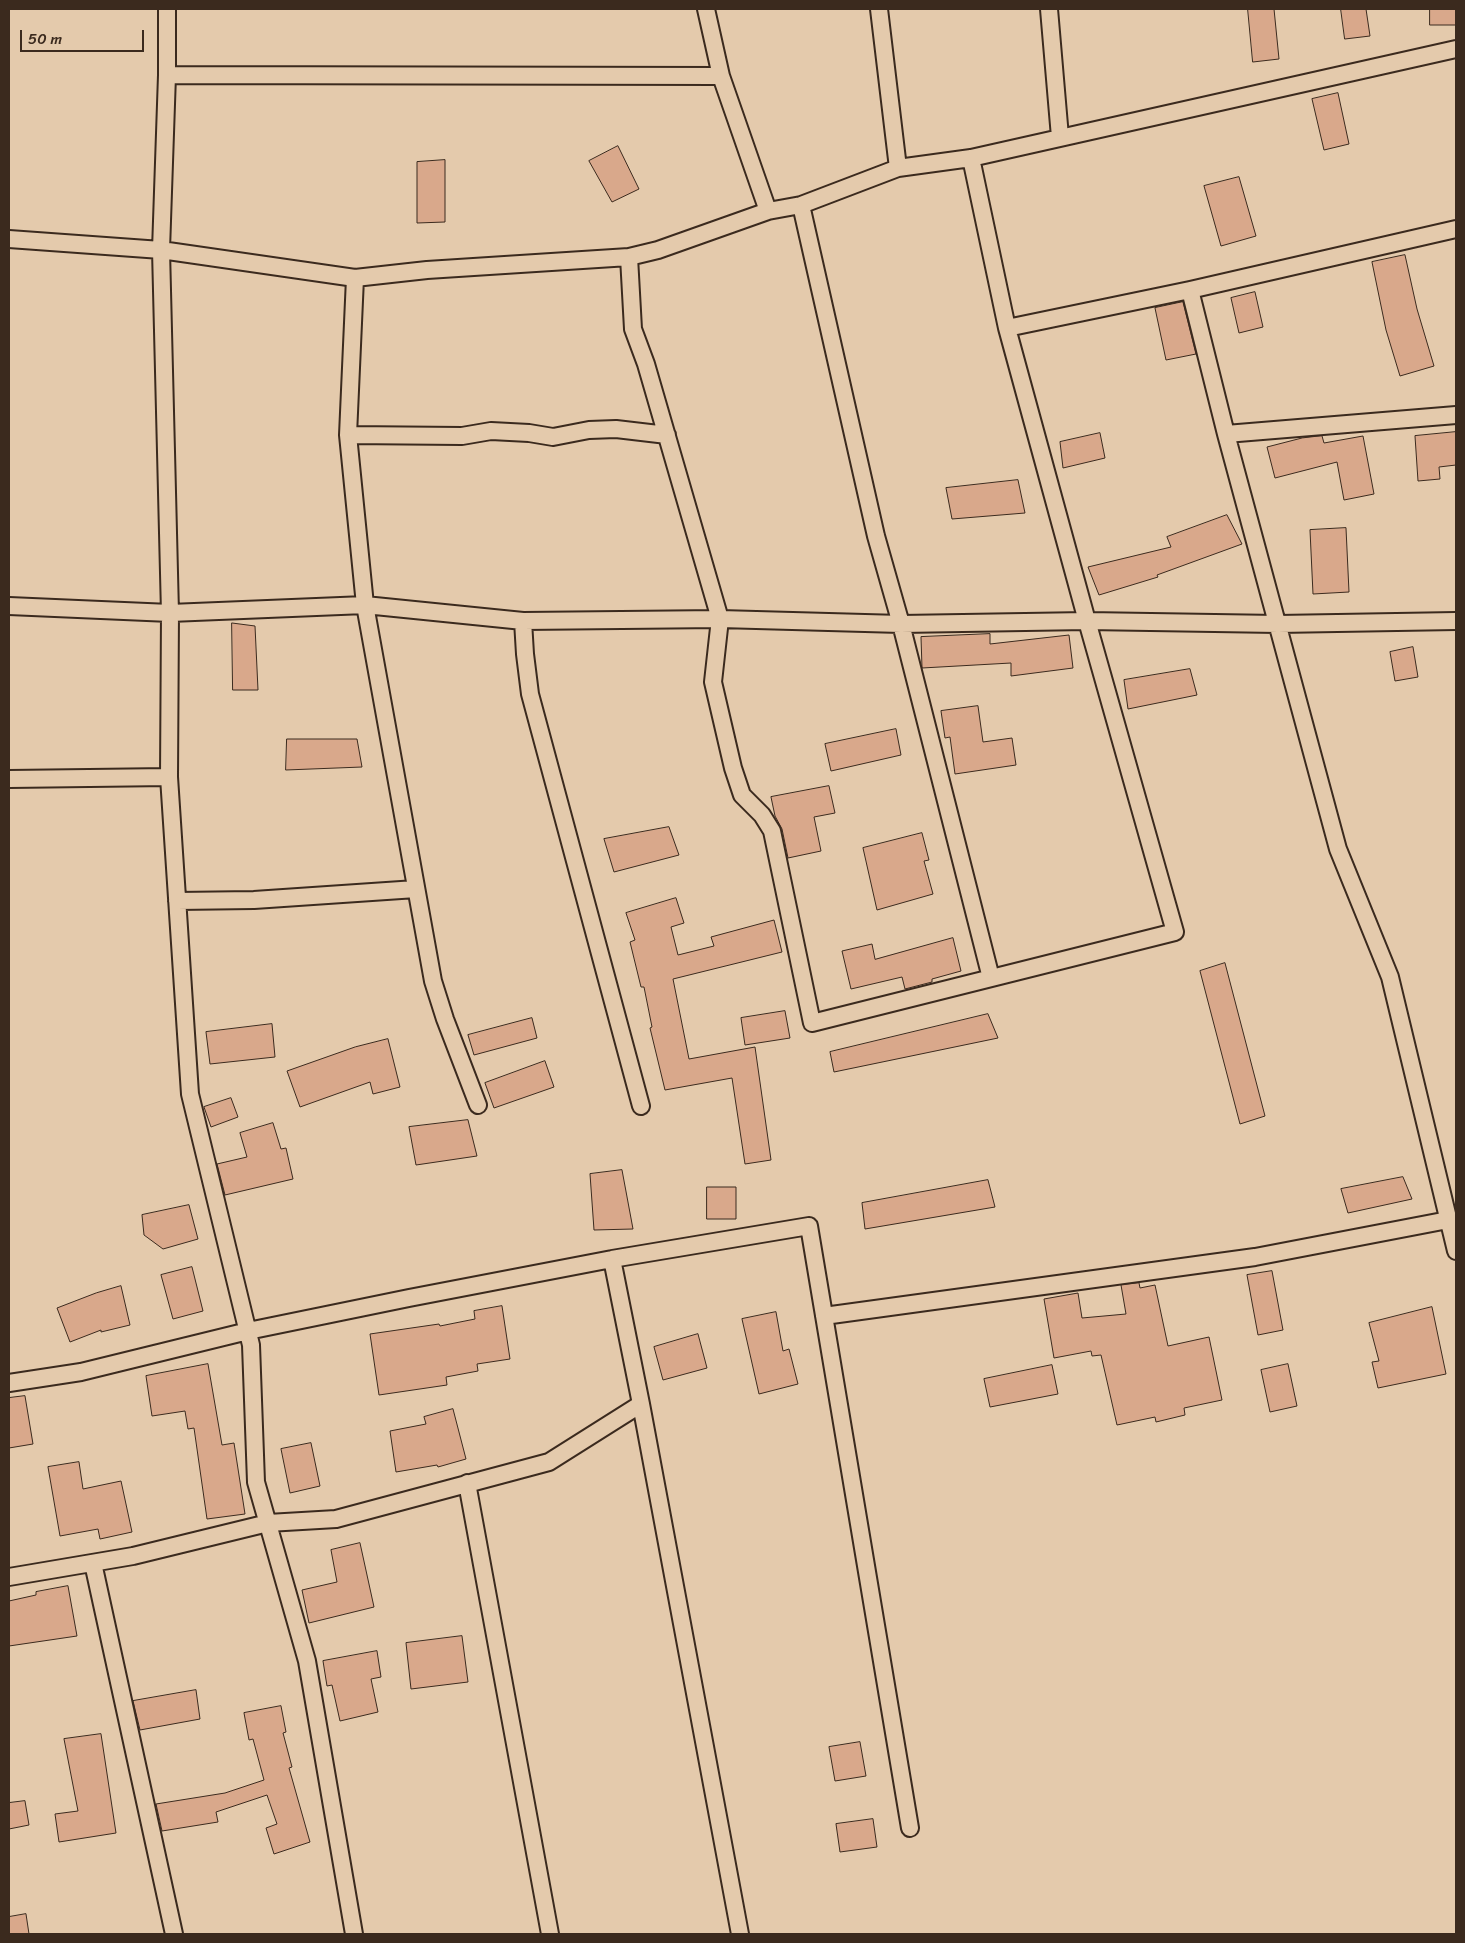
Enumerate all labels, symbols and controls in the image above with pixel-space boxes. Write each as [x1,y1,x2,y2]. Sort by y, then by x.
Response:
scale bar [22,20,146,52]
text: 50 m [28,26,62,52]

